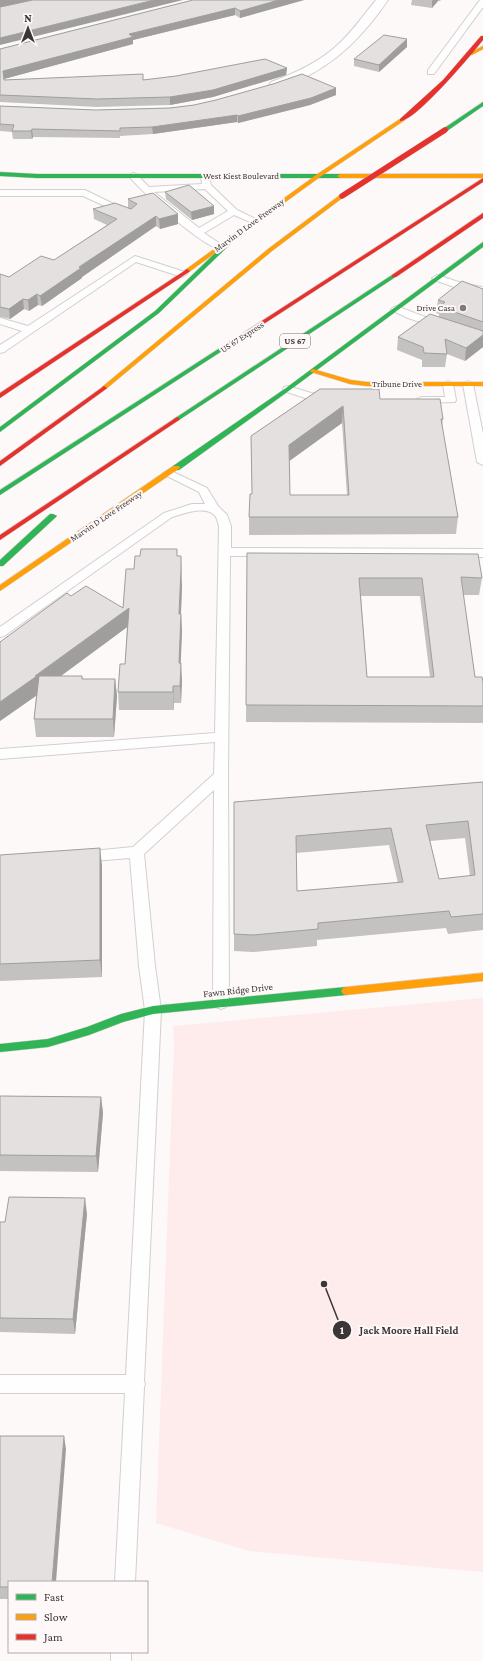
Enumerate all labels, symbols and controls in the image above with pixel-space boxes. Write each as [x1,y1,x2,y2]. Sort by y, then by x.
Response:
north arrow [8,8,48,48]
text: N [24,12,32,24]
street label: West Kiest Boulevard [203,171,279,181]
street label: Marvin D Love Freeway [212,196,287,254]
place label: Drive Casa [417,303,455,313]
marker: Drive Casa [458,303,468,313]
street label: US 67 Express [219,319,266,355]
road number: US 67 [280,334,310,348]
street label: Tribune Drive [372,379,422,389]
street label: Marvin D Love Freeway [68,488,144,544]
street label: Fawn Ridge Drive [203,981,274,999]
callout: Jack Moore Hall Field [332,1319,467,1342]
text: 1 [340,1323,345,1337]
text: Jack Moore Hall Field [359,1324,458,1336]
legend [8,1581,148,1653]
text: Fast [44,1590,65,1604]
text: Slow [44,1610,68,1624]
text: Jam [43,1630,63,1644]

